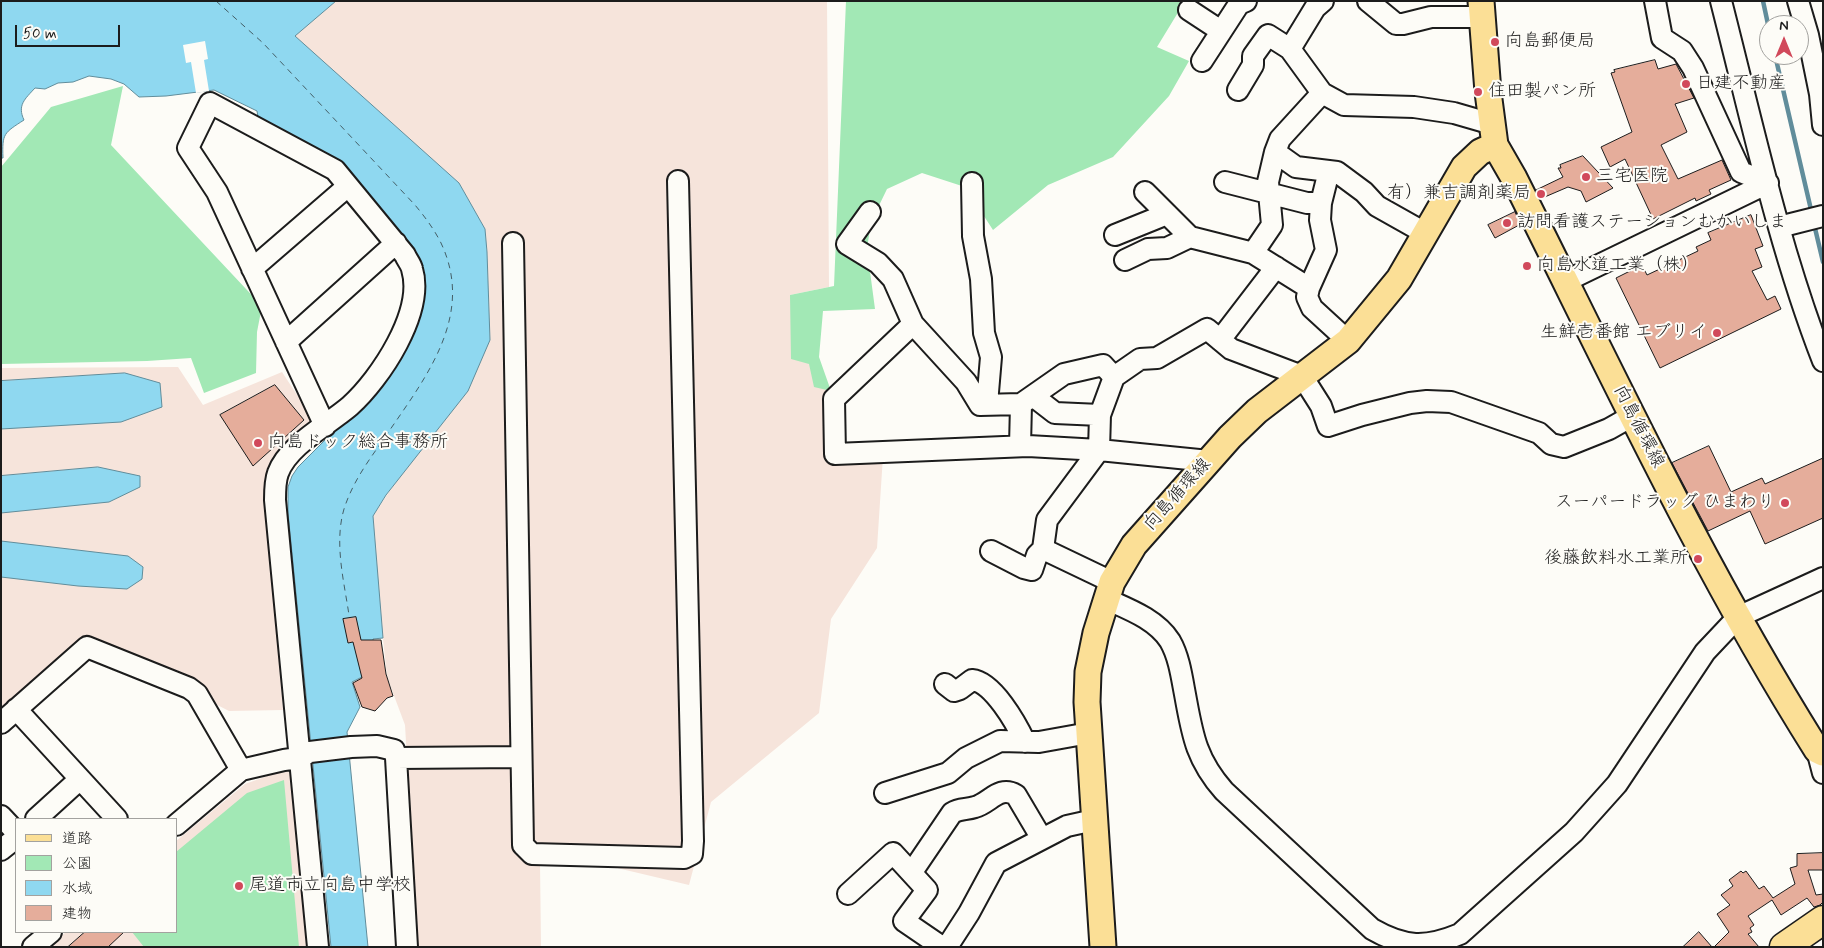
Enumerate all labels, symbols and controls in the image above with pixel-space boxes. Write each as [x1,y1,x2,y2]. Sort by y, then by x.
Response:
scale bar [18,15,122,47]
north arrow [1759,15,1809,65]
text: N [1779,17,1789,35]
text: 50 m [23,24,57,44]
place label: 向島郵便局 [1505,31,1595,53]
marker: 向島郵便局 [1489,36,1501,48]
place label: 日建不動産 [1696,73,1786,95]
marker: 日建不動産 [1680,78,1692,90]
place label: 住田製パン所 [1488,81,1596,103]
marker: 住田製パン所 [1472,86,1484,98]
place label: 三宅医院 [1596,166,1668,188]
marker: 三宅医院 [1580,171,1592,183]
place label: 有）兼吉調剤薬局 [1387,183,1531,205]
marker: 有）兼吉調剤薬局 [1535,188,1547,200]
place label: 訪問看護ステーションむかいしま [1517,212,1787,234]
marker: 訪問看護ステーションむかいしま [1501,217,1513,229]
place label: 向島水道工業（株） [1537,255,1699,277]
marker: 向島水道工業（株） [1521,260,1533,272]
place label: 生鮮壱番館 エブリイ [1540,322,1707,344]
marker: 生鮮壱番館 エブリイ [1711,327,1723,339]
street label: 向島循環線 [1608,382,1668,472]
place label: 向島ドック総合事務所 [268,432,448,454]
marker: 向島ドック総合事務所 [252,437,264,449]
street label: 向島循環線 [1140,454,1216,536]
place label: スーパードラッグ ひまわり [1555,492,1775,514]
marker: スーパードラッグ ひまわり [1779,497,1791,509]
place label: 後藤飲料水工業所 [1544,548,1688,570]
marker: 後藤飲料水工業所 [1692,553,1704,565]
legend [15,818,178,933]
text: 道路 [62,829,92,849]
text: 公園 [62,854,92,874]
place label: 尾道市立向島中学校 [249,875,411,897]
text: 水域 [62,879,92,899]
marker: 尾道市立向島中学校 [233,880,245,892]
text: 建物 [62,904,92,924]

